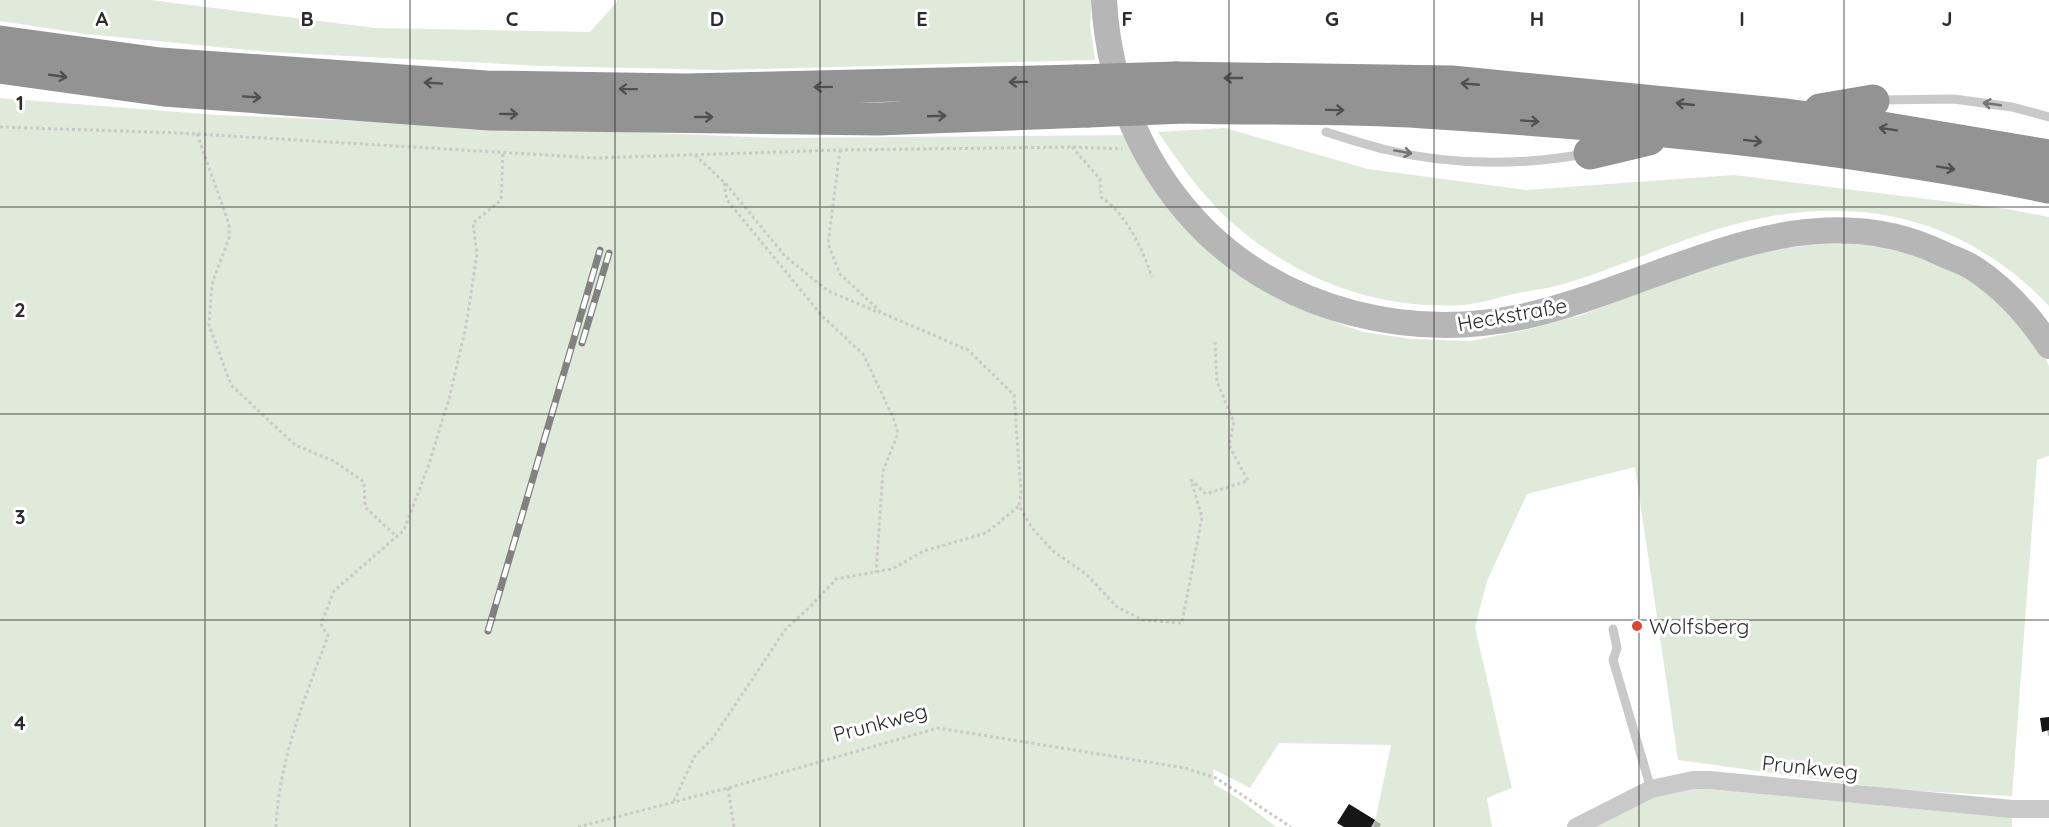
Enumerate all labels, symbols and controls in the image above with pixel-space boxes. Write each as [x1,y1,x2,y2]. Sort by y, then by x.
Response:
text: A [96,6,109,31]
text: B [300,6,314,31]
text: C [506,6,519,31]
text: D [710,6,724,31]
text: E [916,6,928,31]
text: F [1121,6,1133,31]
text: G [1325,6,1339,31]
text: H [1530,6,1544,31]
text: I [1739,6,1745,31]
text: J [1941,6,1953,31]
one-way arrow [48,70,67,81]
one-way arrow [1224,73,1244,84]
one-way arrow [423,77,443,88]
one-way arrow [1008,77,1028,88]
one-way arrow [1461,78,1481,89]
one-way arrow [813,81,833,92]
one-way arrow [618,83,638,95]
text: 1 [16,90,24,115]
one-way arrow [241,91,261,102]
one-way arrow [1676,98,1696,109]
one-way arrow [1983,99,2002,110]
one-way arrow [1325,105,1345,116]
one-way arrow [499,108,519,120]
one-way arrow [694,111,714,123]
one-way arrow [926,111,946,122]
one-way arrow [1519,115,1539,126]
one-way arrow [1878,123,1898,134]
one-way arrow [1743,136,1763,147]
one-way arrow [1392,147,1412,158]
one-way arrow [1936,163,1956,174]
street label: Heckstraße [1455,292,1569,336]
text: 2 [14,297,26,322]
text: 3 [15,504,25,529]
place label: Wolfsberg [1649,613,1749,639]
marker: Wolfsberg [1630,619,1644,633]
street label: Prunkweg [830,697,930,747]
text: 4 [14,710,26,735]
street label: Prunkweg [1761,749,1859,785]

